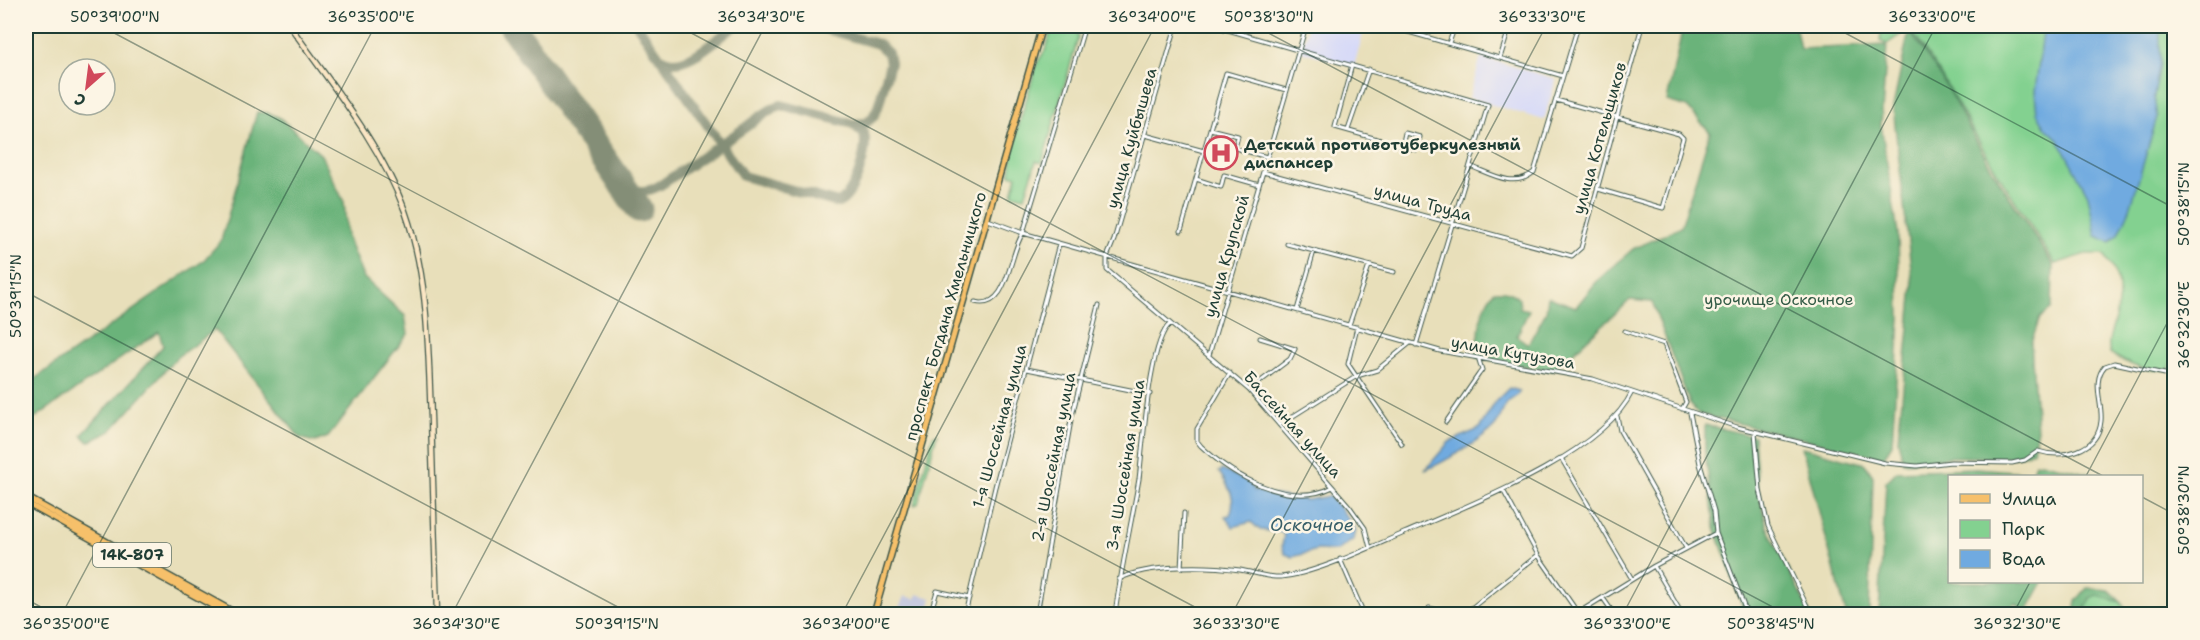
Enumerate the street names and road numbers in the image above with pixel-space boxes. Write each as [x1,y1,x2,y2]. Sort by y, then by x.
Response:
street label: улица Котельщиков [1568,60,1631,217]
street label: улица Куйбышева [1101,65,1162,211]
street label: улица Труда [1372,179,1474,226]
street label: проспект Богдана Хмельницкого [900,189,991,443]
street label: улица Крупской [1199,192,1254,320]
street label: улица Кутузова [1449,331,1577,374]
street label: 1-я Шоссейная улица [968,342,1031,510]
street label: Бассейная улица [1239,366,1346,482]
street label: 2-я Шоссейная улица [1027,370,1080,544]
street label: 3-я Шоссейная улица [1102,378,1149,552]
road number: 14К-807 [93,543,171,567]

